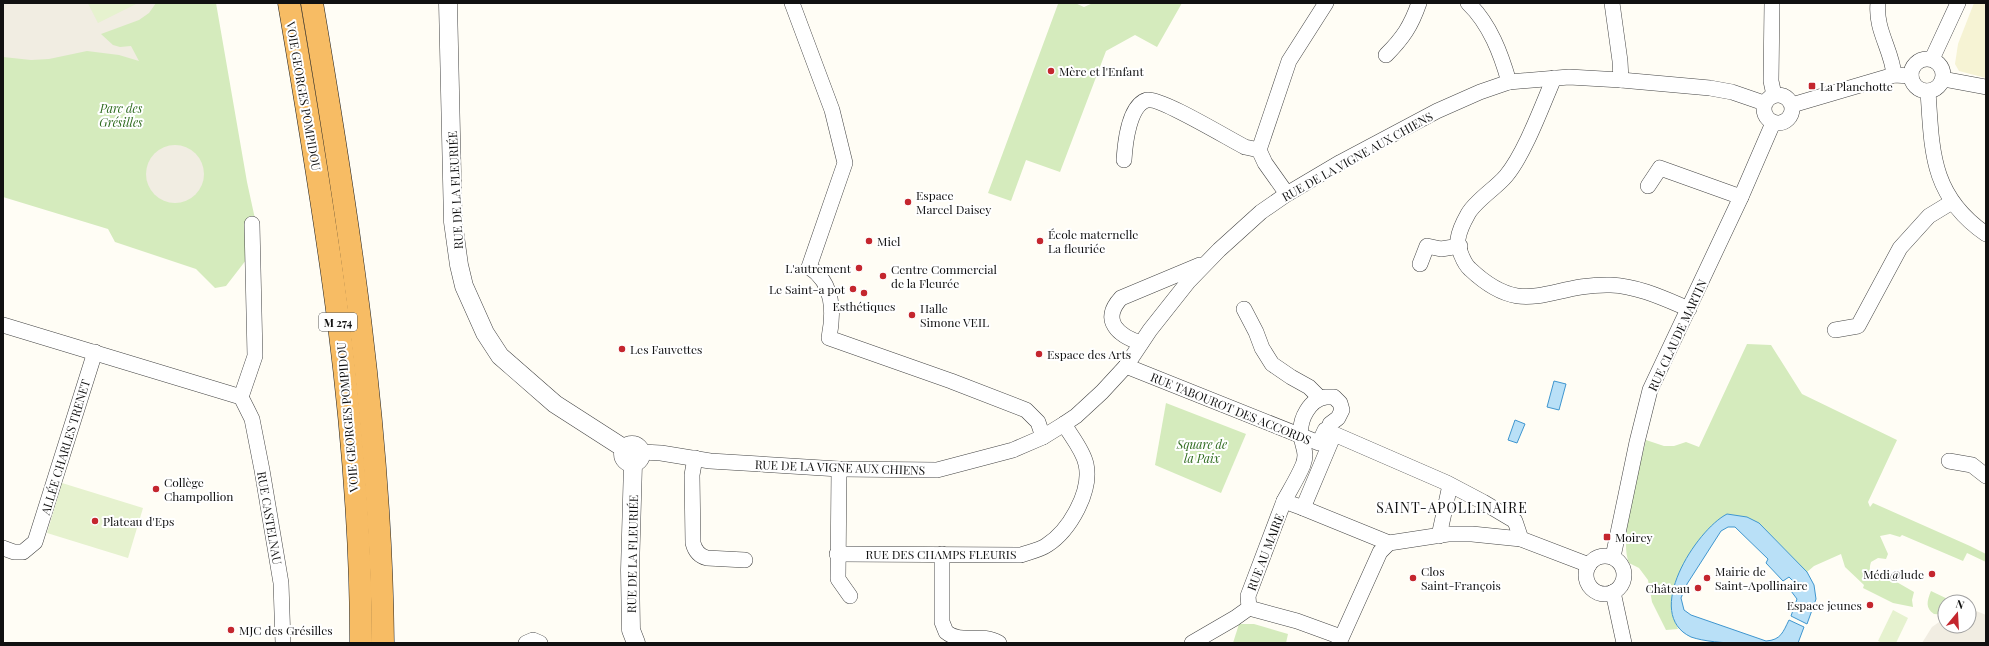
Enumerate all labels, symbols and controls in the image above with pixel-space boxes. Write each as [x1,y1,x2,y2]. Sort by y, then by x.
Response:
street label: VOIE GEORGES POMPIDOU [283,19,325,172]
place label: Mère et l'Enfant [1059,63,1145,79]
marker: Mère et l'Enfant [1046,66,1056,76]
place label: La Planchotte [1820,78,1893,94]
marker: La Planchotte [1807,81,1817,91]
park label: Parc des Grésilles [99,100,143,130]
street label: RUE DE LA VIGNE AUX CHIENS [1279,108,1435,204]
street label: RUE DE LA FLEURIÉE [444,130,466,250]
place label: Espace Marcel Daisey [916,187,991,217]
marker: Espace Marcel Daisey [903,197,913,207]
place label: École maternelle La fleuriée [1048,226,1138,256]
place label: Miel [877,233,901,249]
marker: Miel [864,236,874,246]
marker: École maternelle La fleuriée [1035,236,1045,246]
place label: L'autrement [785,260,852,276]
place label: Centre Commercial de la Fleurée [891,261,998,291]
marker: L'autrement [854,263,864,273]
marker: Centre Commercial de la Fleurée [878,271,888,281]
street label: RUE CLAUDE MARTIN [1644,276,1710,393]
place label: Le Saint-a pot [769,281,846,297]
marker: Le Saint-a pot [848,284,858,294]
marker: Esthétiques [859,288,869,298]
place label: Esthétiques [833,298,895,314]
place label: Halle Simone VEIL [920,300,989,330]
marker: Halle Simone VEIL [907,310,917,320]
road number: M 274 [319,313,357,331]
street label: VOIE GEORGES POMPIDOU [332,341,362,494]
place label: Les Fauvettes [630,341,702,357]
marker: Les Fauvettes [617,344,627,354]
place label: Espace des Arts [1047,346,1131,362]
marker: Espace des Arts [1034,349,1044,359]
street label: RUE TABOUROT DES ACCORDS [1148,368,1314,448]
street label: ALLÉE CHARLES TRENET [36,377,93,518]
park label: Square de la Paix [1176,436,1227,466]
street label: RUE DE LA VIGNE AUX CHIENS [755,456,925,478]
street label: RUE CASTELNAU [254,470,286,566]
place label: Collège Champollion [164,474,234,504]
marker: Collège Champollion [151,484,161,494]
street label: RUE DE LA FLEURIÉE [623,495,641,613]
district label: SAINT-APOLLINAIRE [1376,498,1528,517]
street label: RUE AU MAIRE [1243,511,1287,593]
place label: Plateau d'Eps [103,513,174,529]
marker: Plateau d'Eps [90,516,100,526]
place label: Moirey [1615,529,1652,545]
marker: Moirey [1602,532,1612,542]
street label: RUE DES CHAMPS FLEURIS [866,546,1016,562]
place label: Clos Saint-François [1421,563,1501,593]
place label: Mairie de Saint-Apollinaire [1715,563,1808,593]
place label: Médi@lude [1863,566,1924,582]
marker: Médi@lude [1927,569,1937,579]
marker: Clos Saint-François [1408,573,1418,583]
marker: Mairie de Saint-Apollinaire [1702,573,1712,583]
place label: Château [1645,580,1690,596]
marker: Château [1693,583,1703,593]
north arrow [1937,594,1977,634]
text: N [1954,596,1966,612]
place label: Espace jeunes [1787,597,1862,613]
marker: Espace jeunes [1865,600,1875,610]
place label: MJC des Grésilles [239,622,333,638]
marker: MJC des Grésilles [226,625,236,635]

